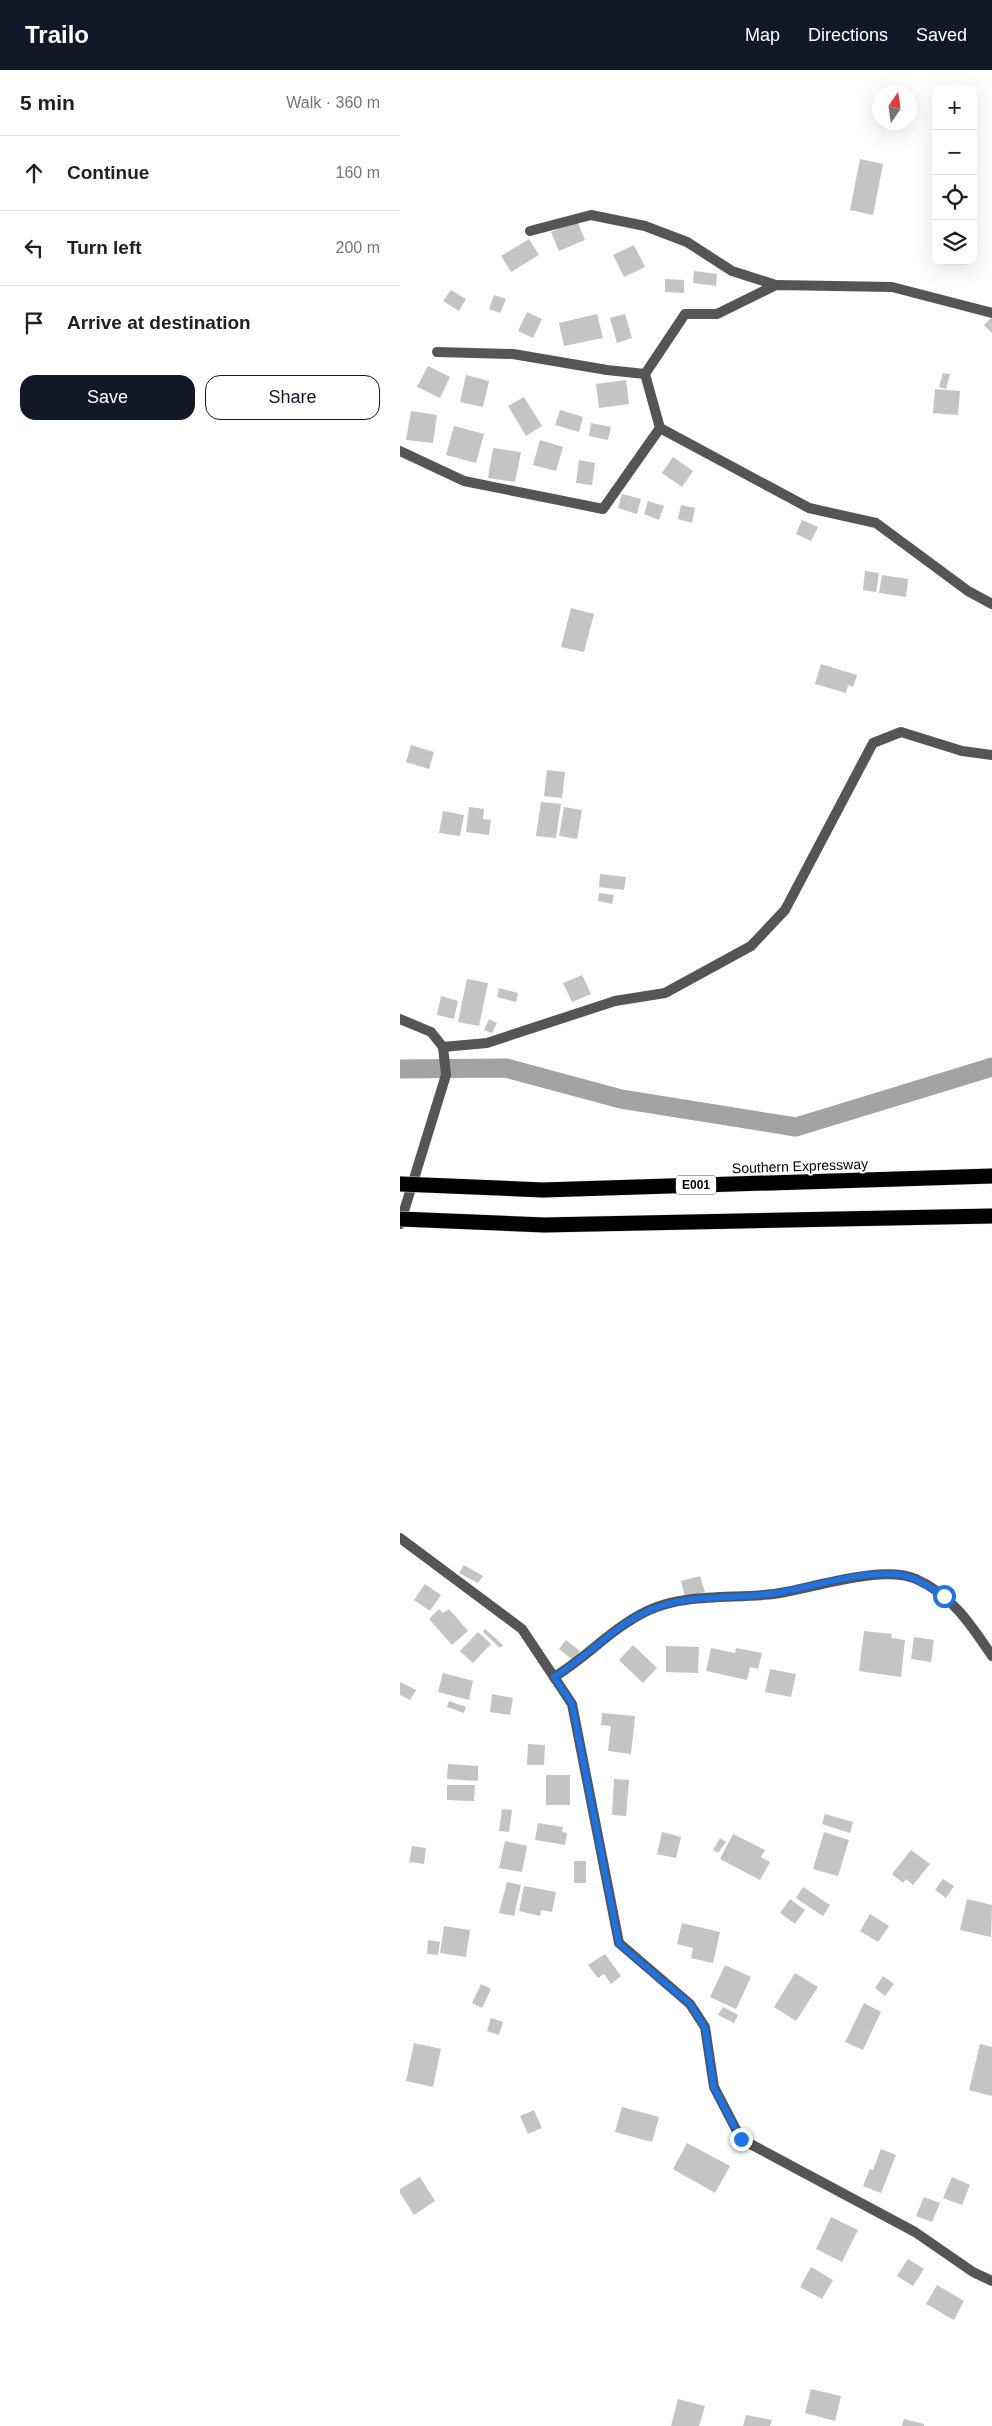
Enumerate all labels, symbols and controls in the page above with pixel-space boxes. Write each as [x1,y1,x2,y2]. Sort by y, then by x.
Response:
text: Trailo [25,21,89,48]
text: Map [745,25,780,45]
text: Directions [808,25,888,45]
text: Saved [916,25,967,45]
north arrow [872,85,917,130]
map controls [932,85,977,265]
button: + [932,85,977,130]
text: 5 min [20,91,75,114]
text: Walk · 360 m [286,94,380,111]
button: − [932,130,977,175]
icon: ahead [20,159,48,187]
text: Continue [67,162,149,183]
text: 160 m [336,164,380,181]
button: locate [932,175,977,220]
button: layers [932,220,977,265]
icon: left [20,234,48,262]
text: Turn left [67,237,142,258]
text: 200 m [336,239,380,256]
icon: arrive [20,309,48,337]
text: Arrive at destination [67,312,251,333]
button: Save [20,375,195,420]
button: Share [205,375,380,420]
street label: Southern Expressway [732,1156,868,1176]
road number: E001 [676,1176,716,1194]
route start [933,1585,956,1608]
route end [730,2128,753,2151]

